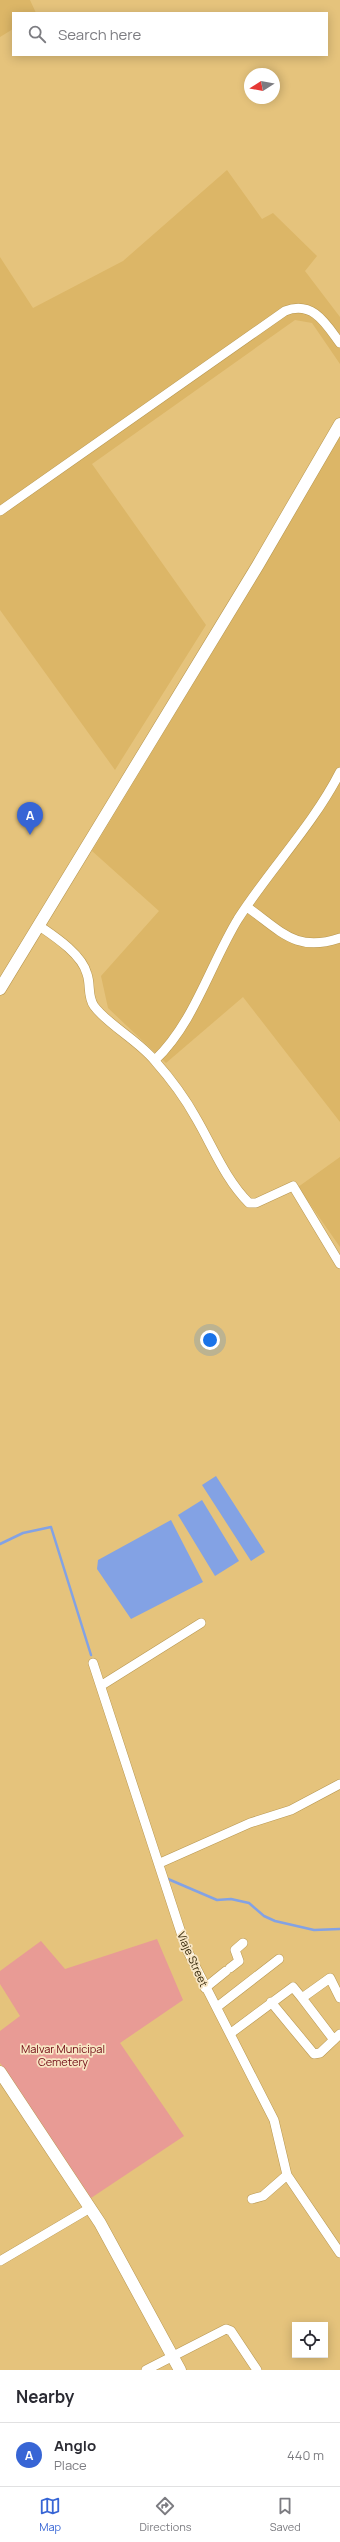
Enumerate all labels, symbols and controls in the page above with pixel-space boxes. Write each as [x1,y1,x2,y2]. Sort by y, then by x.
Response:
search box [12,12,328,56]
icon: search [26,23,48,45]
text: Search here [58,24,141,45]
north arrow [244,68,280,104]
pin: A [17,802,43,835]
your location [200,1330,220,1350]
street label: Viaje Street [174,1929,212,1989]
park label: Malvar Municipal Cemetery [21,2041,105,2069]
map controls [292,2322,328,2358]
button: locate [292,2322,328,2358]
text: Nearby [16,2385,74,2408]
text: Anglo [54,2435,96,2456]
text: A [25,2446,33,2464]
text: 440 m [287,2446,324,2464]
text: Place [54,2456,87,2474]
tab: Map [39,2495,61,2534]
tab: Directions [139,2495,192,2534]
tab: Saved [270,2495,301,2534]

